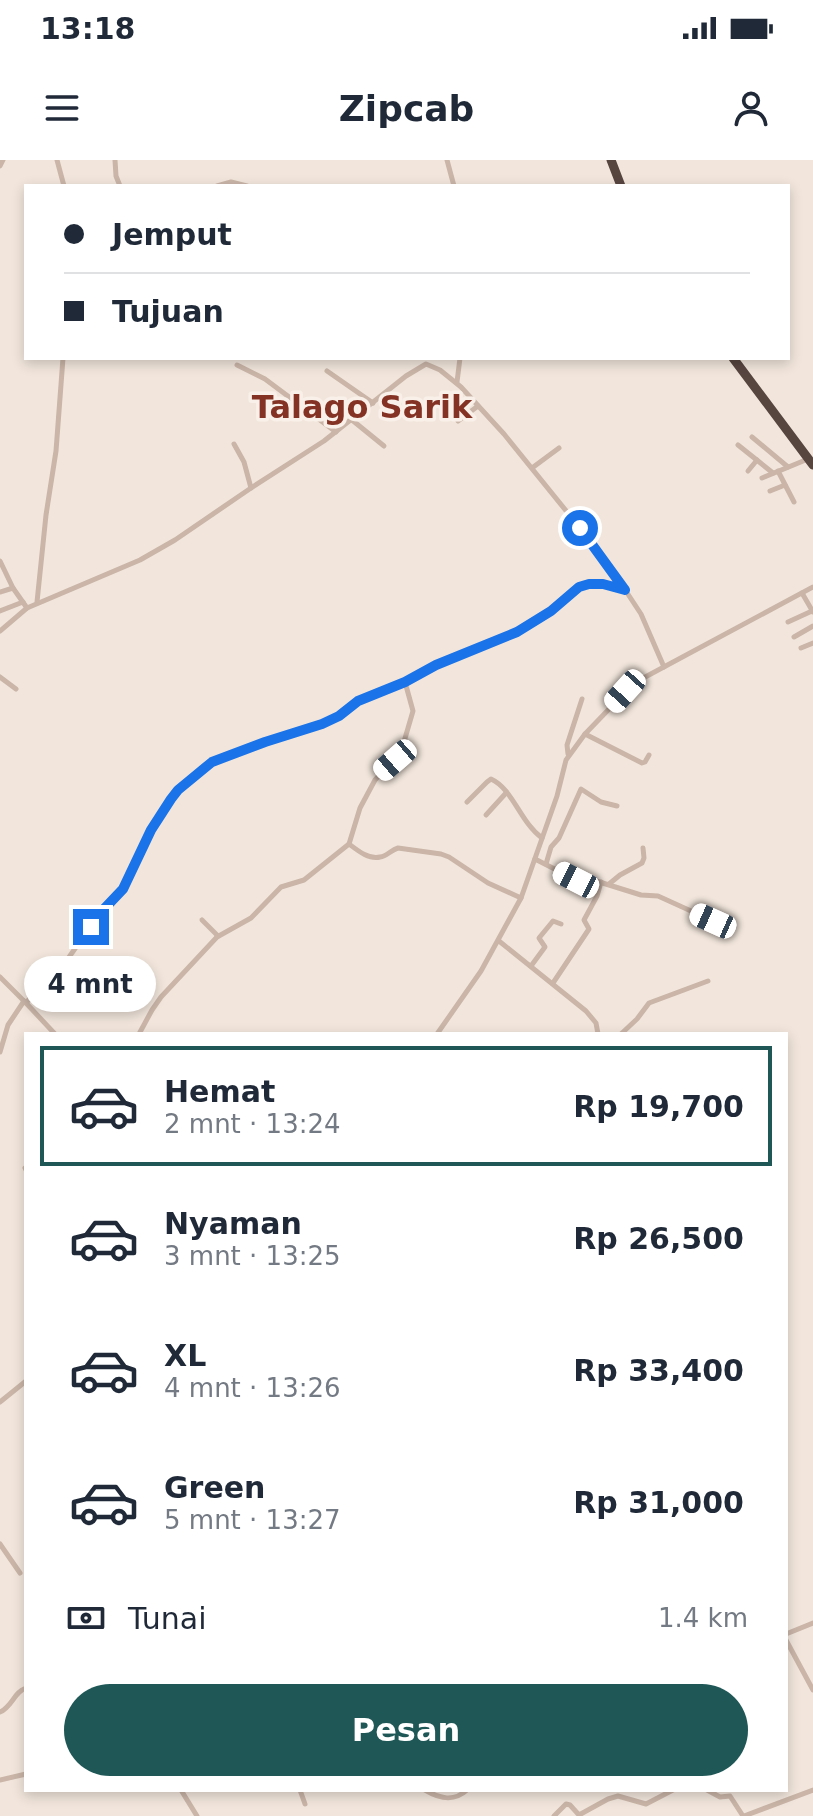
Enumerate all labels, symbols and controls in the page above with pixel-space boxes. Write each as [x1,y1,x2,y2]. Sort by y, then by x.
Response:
text: 13:18 [40,11,136,46]
icon: menu [40,86,84,130]
icon: person [729,86,773,130]
text: Zipcab [339,88,474,129]
text: Jemput [112,217,232,252]
text: Tujuan [112,294,224,329]
district label: Talago Sarik [252,388,473,426]
route start [562,510,598,546]
car [600,665,650,717]
car [369,735,421,785]
car [549,858,603,902]
car [686,900,740,942]
route end [73,909,109,945]
callout: 4 mnt [25,955,157,1011]
text: 4 mnt [47,969,133,999]
icon: car [68,1070,140,1142]
text: Hemat [164,1074,275,1109]
text: Rp 19,700 [573,1089,744,1124]
text: 2 mnt · 13:24 [164,1109,341,1139]
icon: car [68,1202,140,1274]
text: Nyaman [164,1206,302,1241]
text: Rp 26,500 [573,1221,744,1256]
text: 3 mnt · 13:25 [164,1241,341,1271]
icon: car [68,1334,140,1406]
text: XL [164,1338,206,1373]
text: Rp 33,400 [573,1353,744,1388]
text: 4 mnt · 13:26 [164,1373,341,1403]
icon: car [68,1466,140,1538]
text: Green [164,1470,265,1505]
text: Rp 31,000 [573,1485,744,1520]
text: 5 mnt · 13:27 [164,1505,341,1535]
icon: cash [64,1596,108,1640]
text: Tunai [128,1601,207,1636]
text: 1.4 km [658,1603,748,1633]
button: Pesan [64,1684,748,1776]

